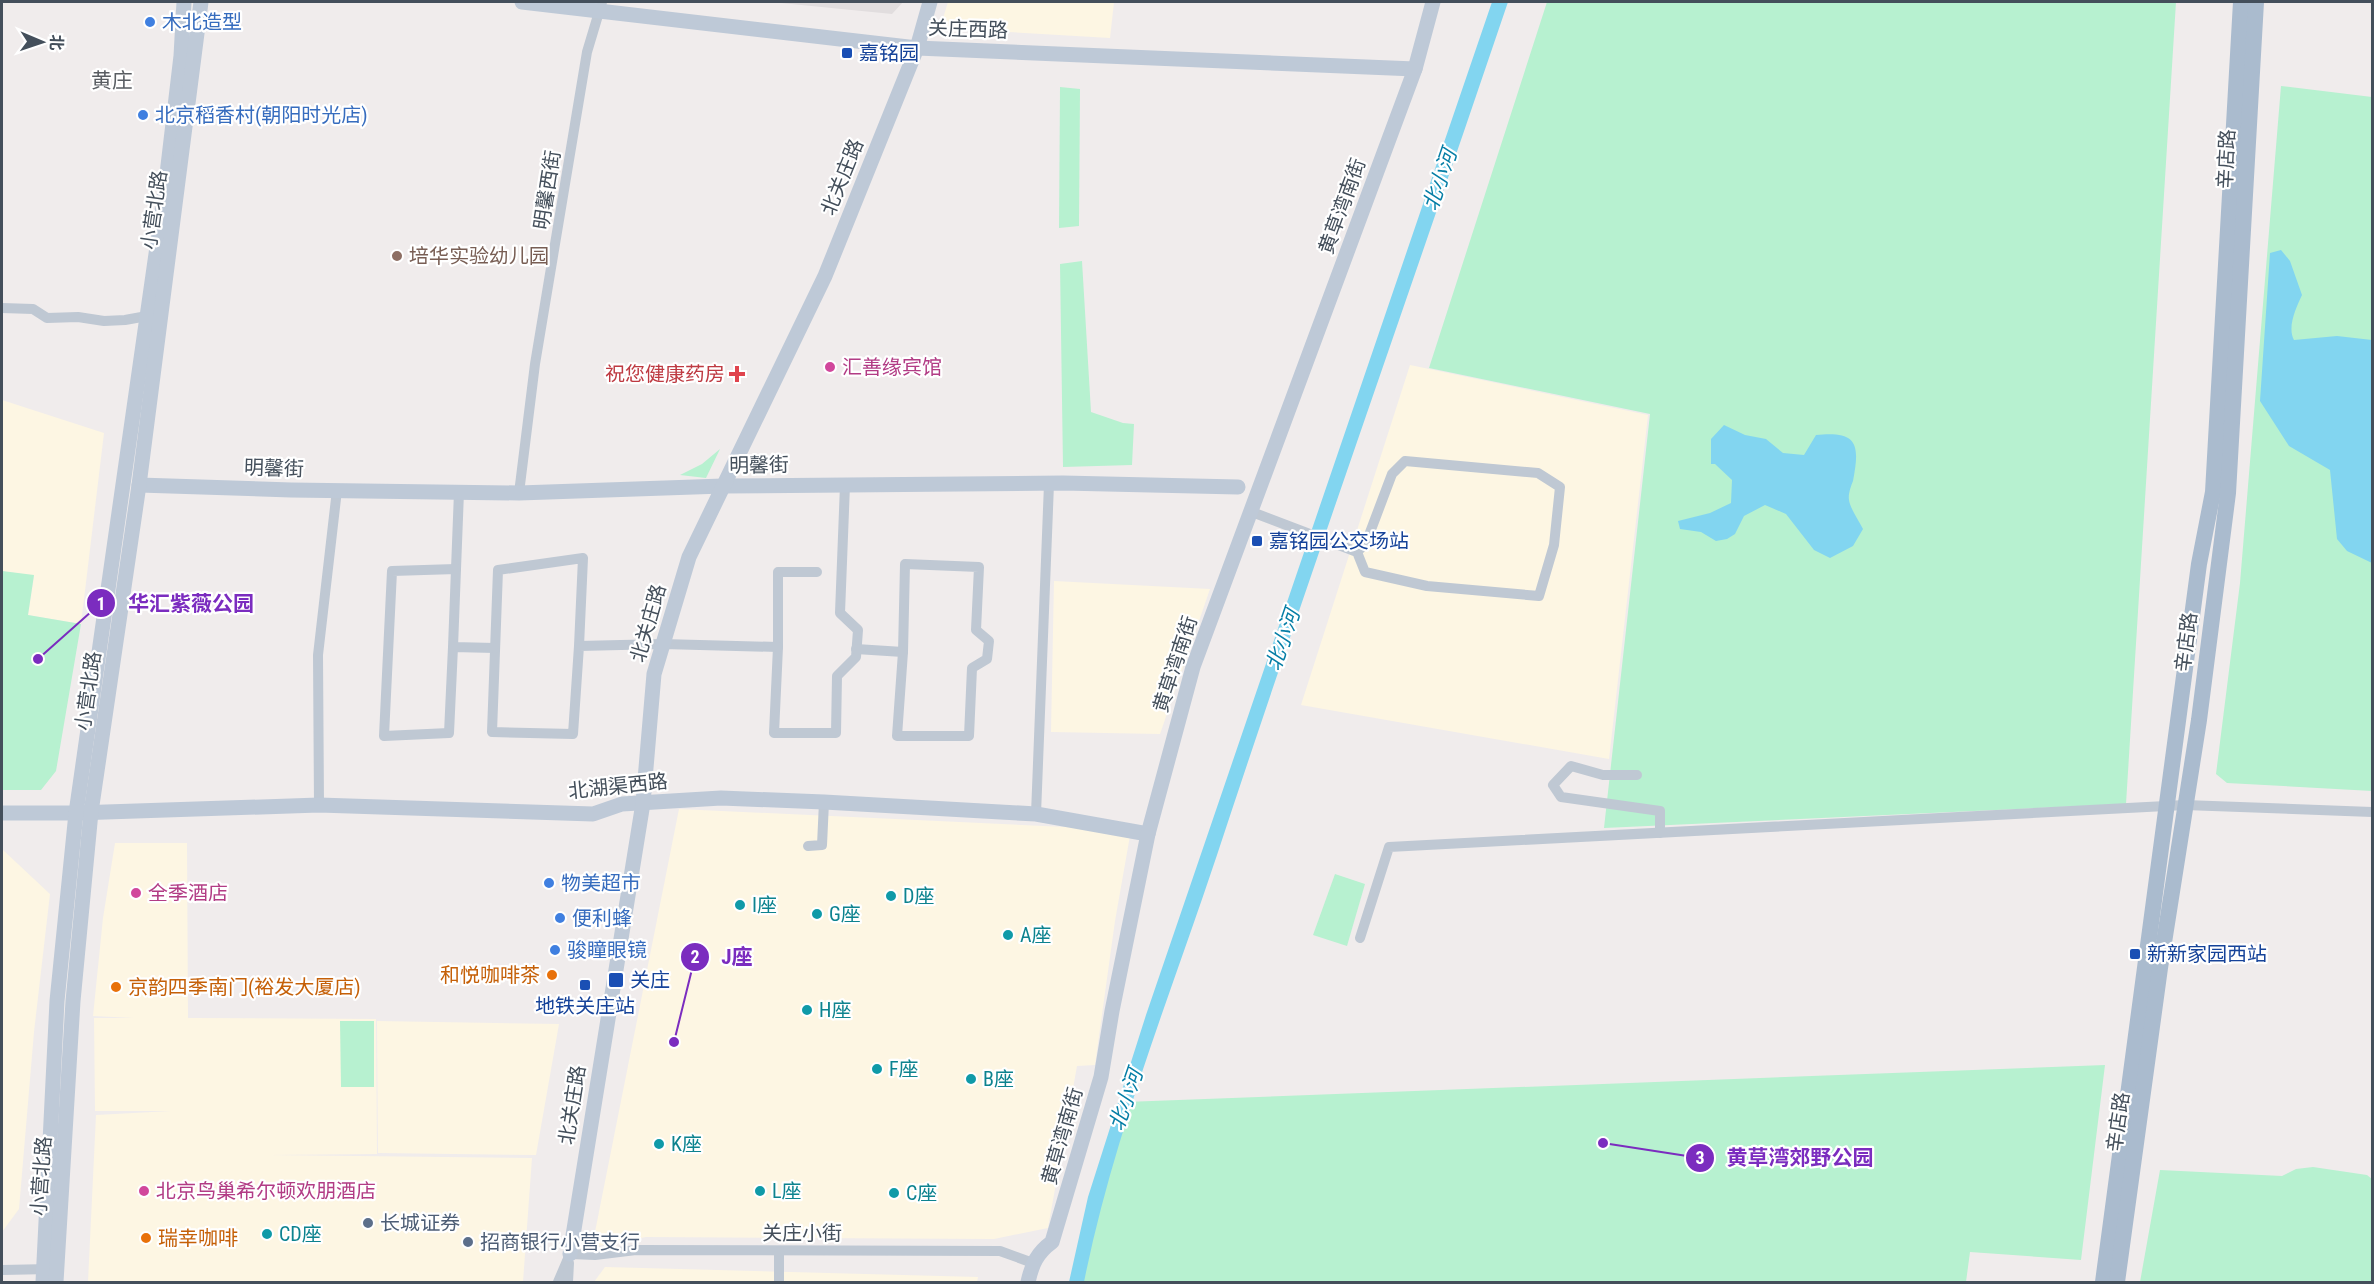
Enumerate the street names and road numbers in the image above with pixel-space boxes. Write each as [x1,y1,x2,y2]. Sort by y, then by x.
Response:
street label: 关庄西路 [928,16,1008,42]
street label: 辛店路 [2212,128,2240,190]
street label: 北关庄路 [816,135,868,219]
street label: 明馨西街 [529,149,565,231]
street label: 黄草湾南街 [1314,155,1370,257]
street label: 小营北路 [137,169,171,251]
street label: 明馨街 [729,452,789,478]
street label: 明馨街 [244,455,304,481]
street label: 北关庄路 [625,581,671,665]
street label: 辛店路 [2170,611,2202,673]
street label: 黄草湾南街 [1148,613,1202,715]
street label: 小营北路 [71,650,105,732]
street label: 北湖渠西路 [567,769,669,803]
street label: 北关庄路 [554,1064,590,1146]
street label: 黄草湾南街 [1037,1085,1087,1187]
street label: 辛店路 [2102,1091,2134,1153]
street label: 小营北路 [26,1135,56,1217]
street label: 关庄小街 [762,1221,842,1245]

